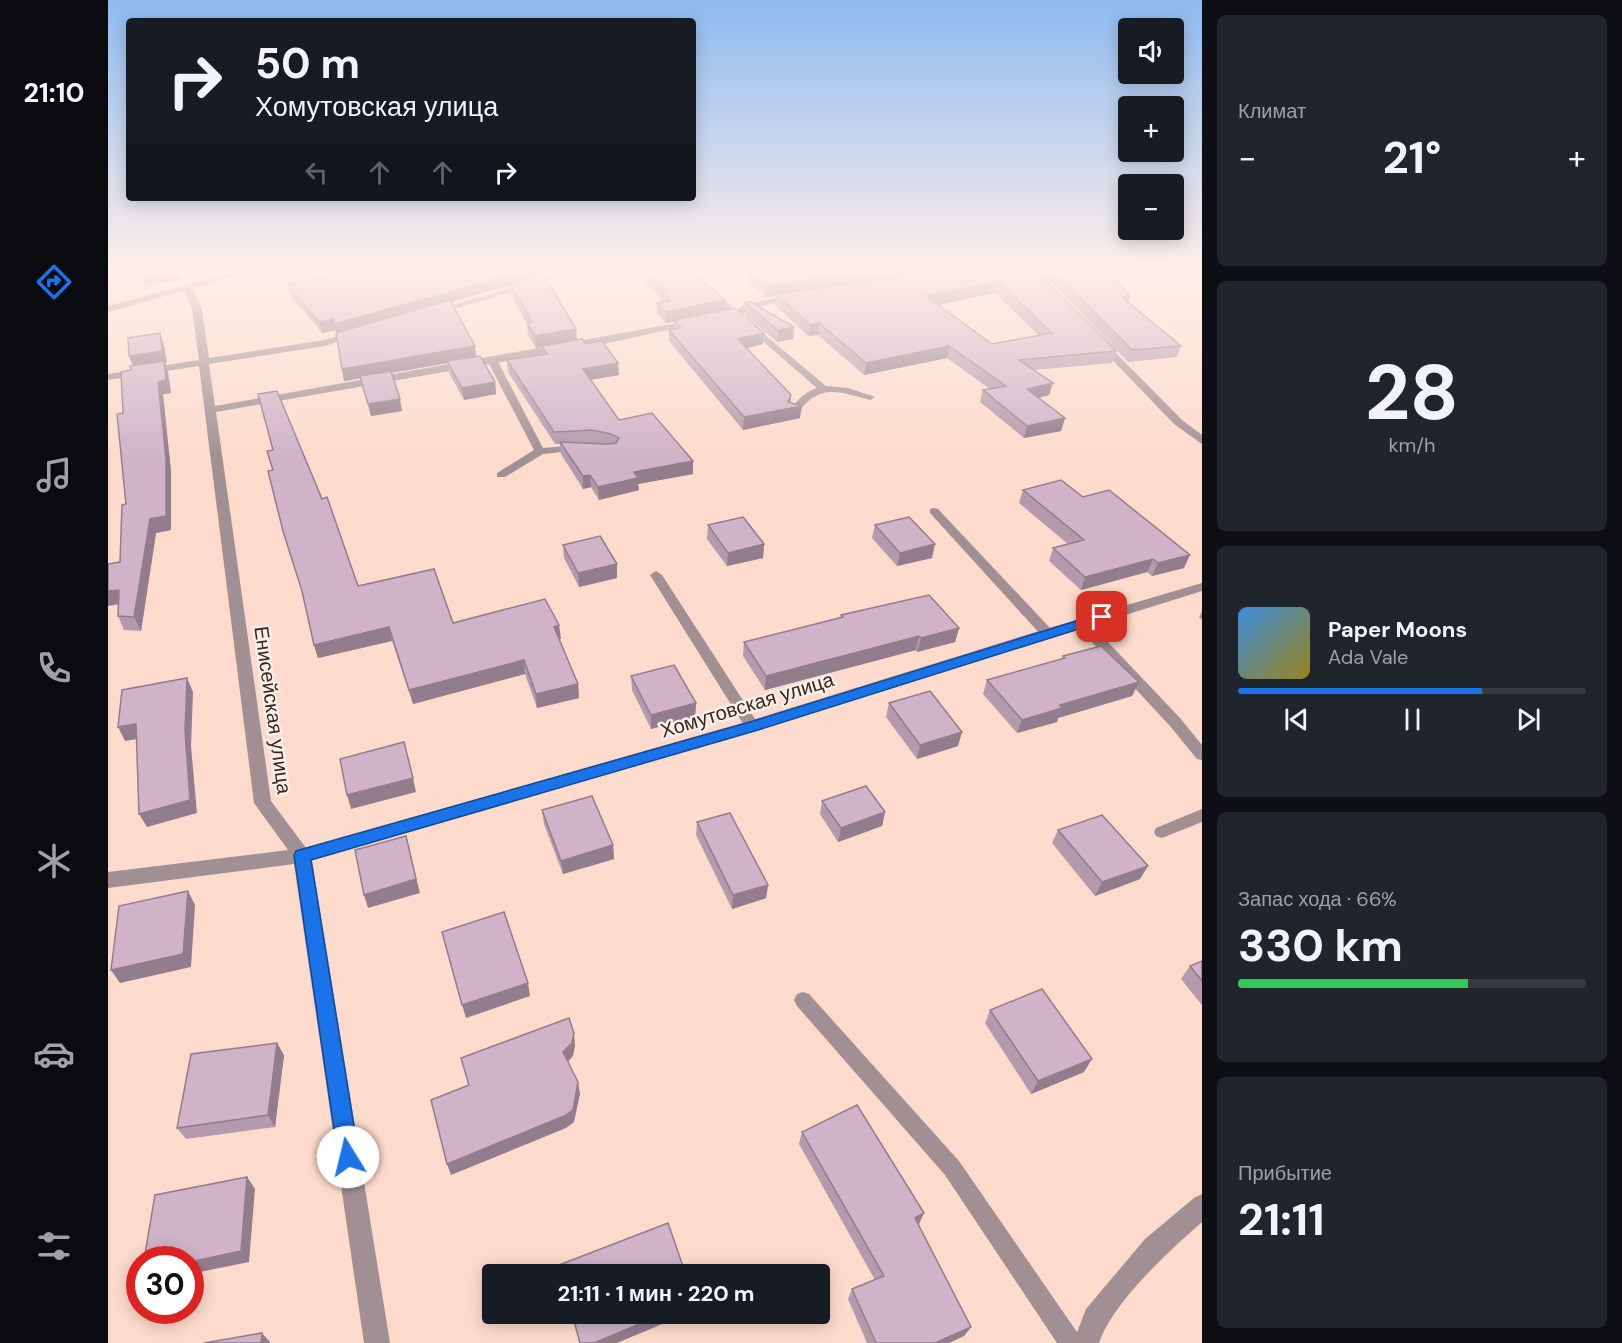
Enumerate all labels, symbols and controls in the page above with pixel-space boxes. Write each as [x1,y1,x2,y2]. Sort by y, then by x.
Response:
map controls [1118,18,1184,240]
button: sound [1118,18,1184,84]
text: 50 m [255,36,360,91]
icon: right [156,42,234,120]
text: 21:10 [23,75,85,110]
text: Хомутовская улица [255,89,498,124]
button: + [1118,96,1184,162]
text: Климат [1238,98,1306,124]
text: 21° [1383,128,1441,187]
text: − [1238,136,1256,179]
text: + [1568,136,1586,179]
icon: left [300,156,333,189]
icon: ahead [363,156,396,189]
icon: ahead [426,156,459,189]
icon: right [489,156,522,189]
button: − [1118,174,1184,240]
icon: directions [33,261,75,303]
text: 28 [1365,342,1459,443]
text: km/h [1388,432,1436,458]
icon: music [33,454,75,496]
pin [1076,591,1127,642]
icon: arrive [1085,600,1118,633]
text: Paper Moons [1328,615,1467,644]
street label: Енисейская улица [248,624,298,797]
text: Ada Vale [1328,644,1408,670]
icon: phone [33,647,75,689]
street label: Хомутовская улица [657,666,838,744]
icon: previous [1280,703,1313,736]
icon: pause [1396,703,1429,736]
icon: next [1512,703,1545,736]
icon: climate [33,840,75,882]
text: Запас хода · 66% [1238,886,1397,912]
text: 330 km [1238,916,1403,975]
icon: car [33,1033,75,1075]
position arrow [316,1125,380,1189]
text: Прибытие [1238,1160,1332,1186]
text: 21:11 [1238,1190,1325,1249]
icon: filters [33,1225,75,1267]
speed limit sign: 30 [126,1246,204,1324]
text: 21:11 · 1 мин · 220 m [558,1279,755,1308]

